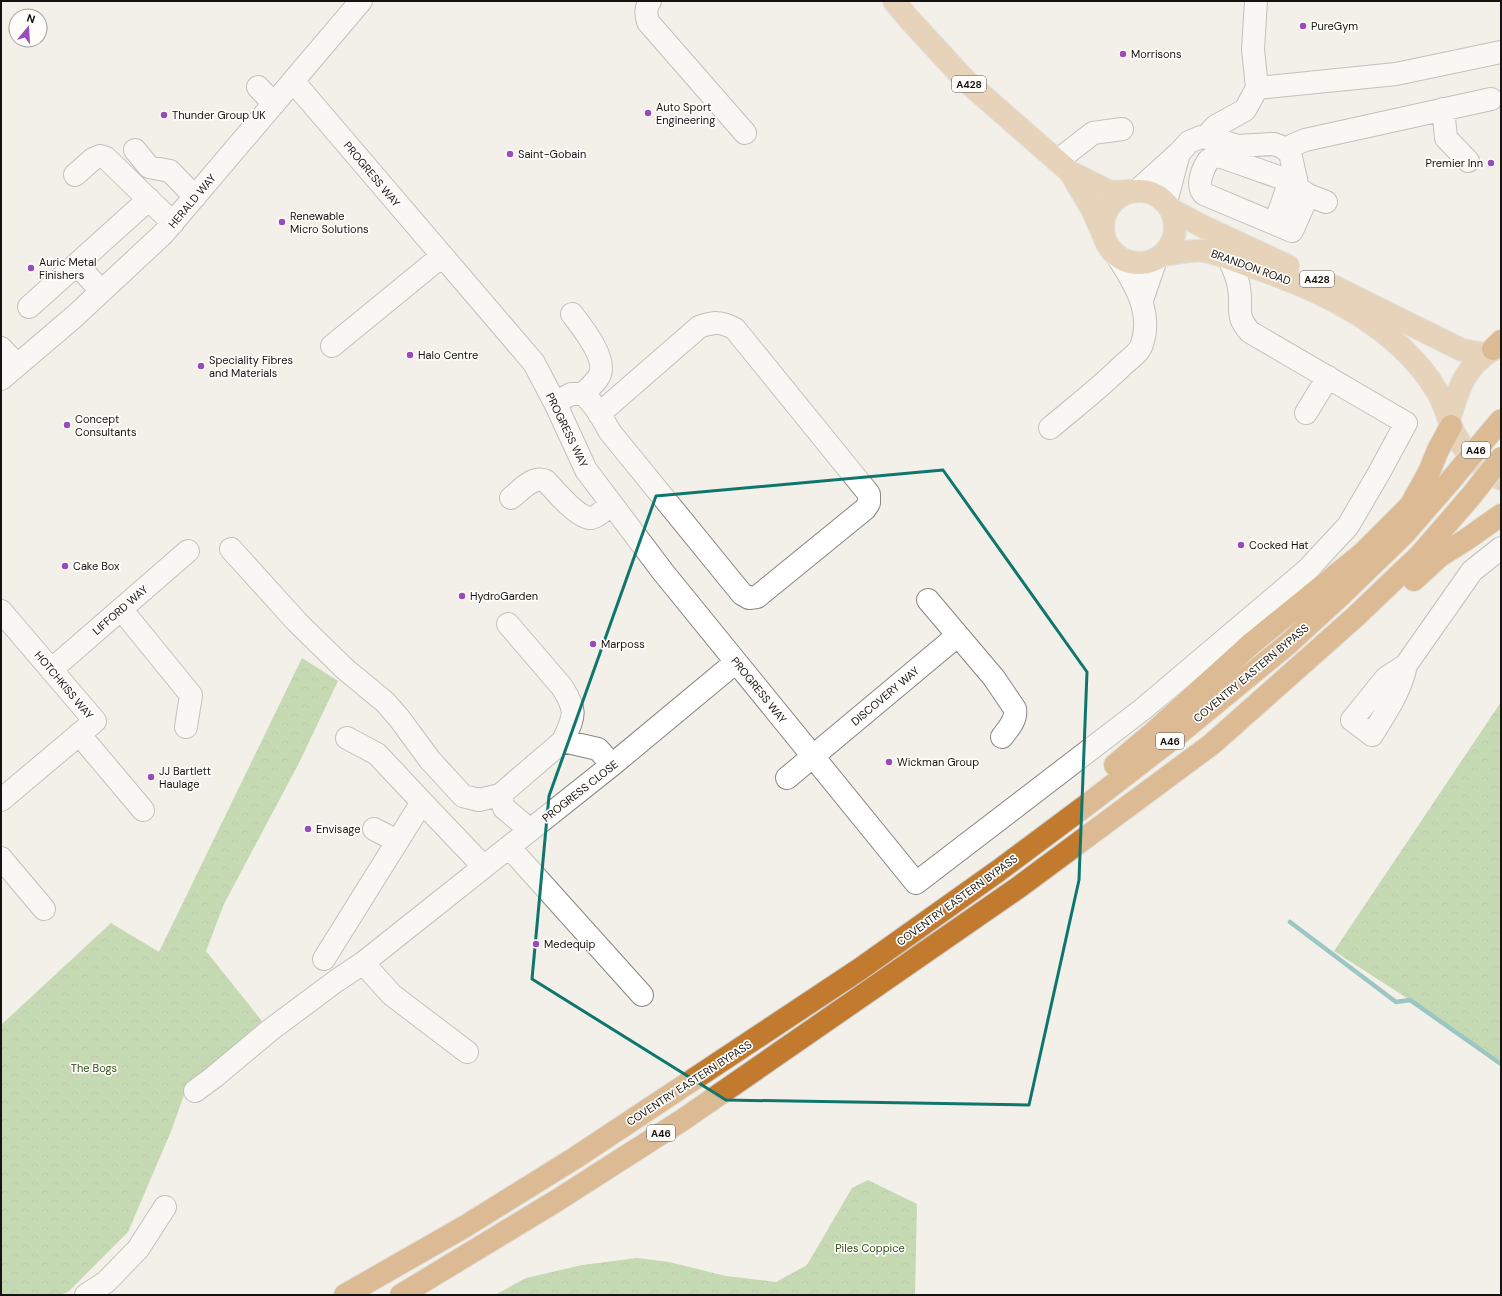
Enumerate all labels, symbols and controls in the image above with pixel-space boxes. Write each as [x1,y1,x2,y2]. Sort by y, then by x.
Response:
north arrow [8,8,48,48]
text: N [25,11,37,26]
place label: PureGym [1311,19,1358,33]
marker: PureGym [1298,21,1308,31]
place label: Morrisons [1131,47,1181,61]
marker: Morrisons [1118,49,1128,59]
road number: A428 [952,76,986,92]
place label: Auto Sport Engineering [656,100,715,127]
place label: Thunder Group UK [172,108,266,122]
marker: Auto Sport Engineering [643,108,653,118]
marker: Thunder Group UK [159,110,169,120]
street label: PROGRESS WAY [341,138,404,210]
place label: Saint-Gobain [518,147,586,161]
marker: Saint-Gobain [505,149,515,159]
place label: Premier Inn [1426,156,1483,170]
marker: Premier Inn [1486,158,1496,168]
street label: HERALD WAY [165,171,219,231]
place label: Renewable Micro Solutions [290,209,368,236]
marker: Renewable Micro Solutions [277,217,287,227]
street label: BRANDON ROAD [1209,246,1293,288]
place label: Auric Metal Finishers [39,255,96,282]
marker: Auric Metal Finishers [26,263,36,273]
road number: A428 [1300,271,1334,287]
place label: Halo Centre [418,348,478,362]
marker: Halo Centre [405,350,415,360]
place label: Speciality Fibres and Materials [209,353,293,380]
marker: Speciality Fibres and Materials [196,361,206,371]
street label: PROGRESS WAY [543,391,591,470]
place label: Concept Consultants [75,412,136,439]
marker: Concept Consultants [62,420,72,430]
road number: A46 [1462,442,1490,458]
place label: Cocked Hat [1249,538,1309,552]
marker: Cocked Hat [1236,540,1246,550]
place label: Cake Box [73,559,120,573]
marker: Cake Box [60,561,70,571]
street label: LIFFORD WAY [90,582,151,638]
place label: HydroGarden [470,589,538,603]
marker: HydroGarden [457,591,467,601]
street label: COVENTRY EASTERN BYPASS [1190,621,1312,725]
place label: Marposs [601,637,645,651]
marker: Marposs [588,639,598,649]
street label: HOTCHKISS WAY [32,648,97,722]
street label: PROGRESS WAY [728,654,790,726]
street label: DISCOVERY WAY [848,663,922,729]
road number: A46 [1156,733,1184,749]
place label: Wickman Group [897,755,979,769]
street label: PROGRESS CLOSE [539,757,621,825]
marker: Wickman Group [884,757,894,767]
place label: JJ Bartlett Haulage [159,764,211,791]
marker: JJ Bartlett Haulage [146,772,156,782]
place label: Envisage [316,822,361,836]
marker: Envisage [303,824,313,834]
street label: COVENTRY EASTERN BYPASS [894,851,1020,949]
place label: Medequip [544,937,595,951]
marker: Medequip [531,939,541,949]
street label: COVENTRY EASTERN BYPASS [624,1037,754,1129]
park label: The Bogs [71,1061,117,1075]
road number: A46 [647,1125,675,1141]
park label: Piles Coppice [835,1241,905,1255]

